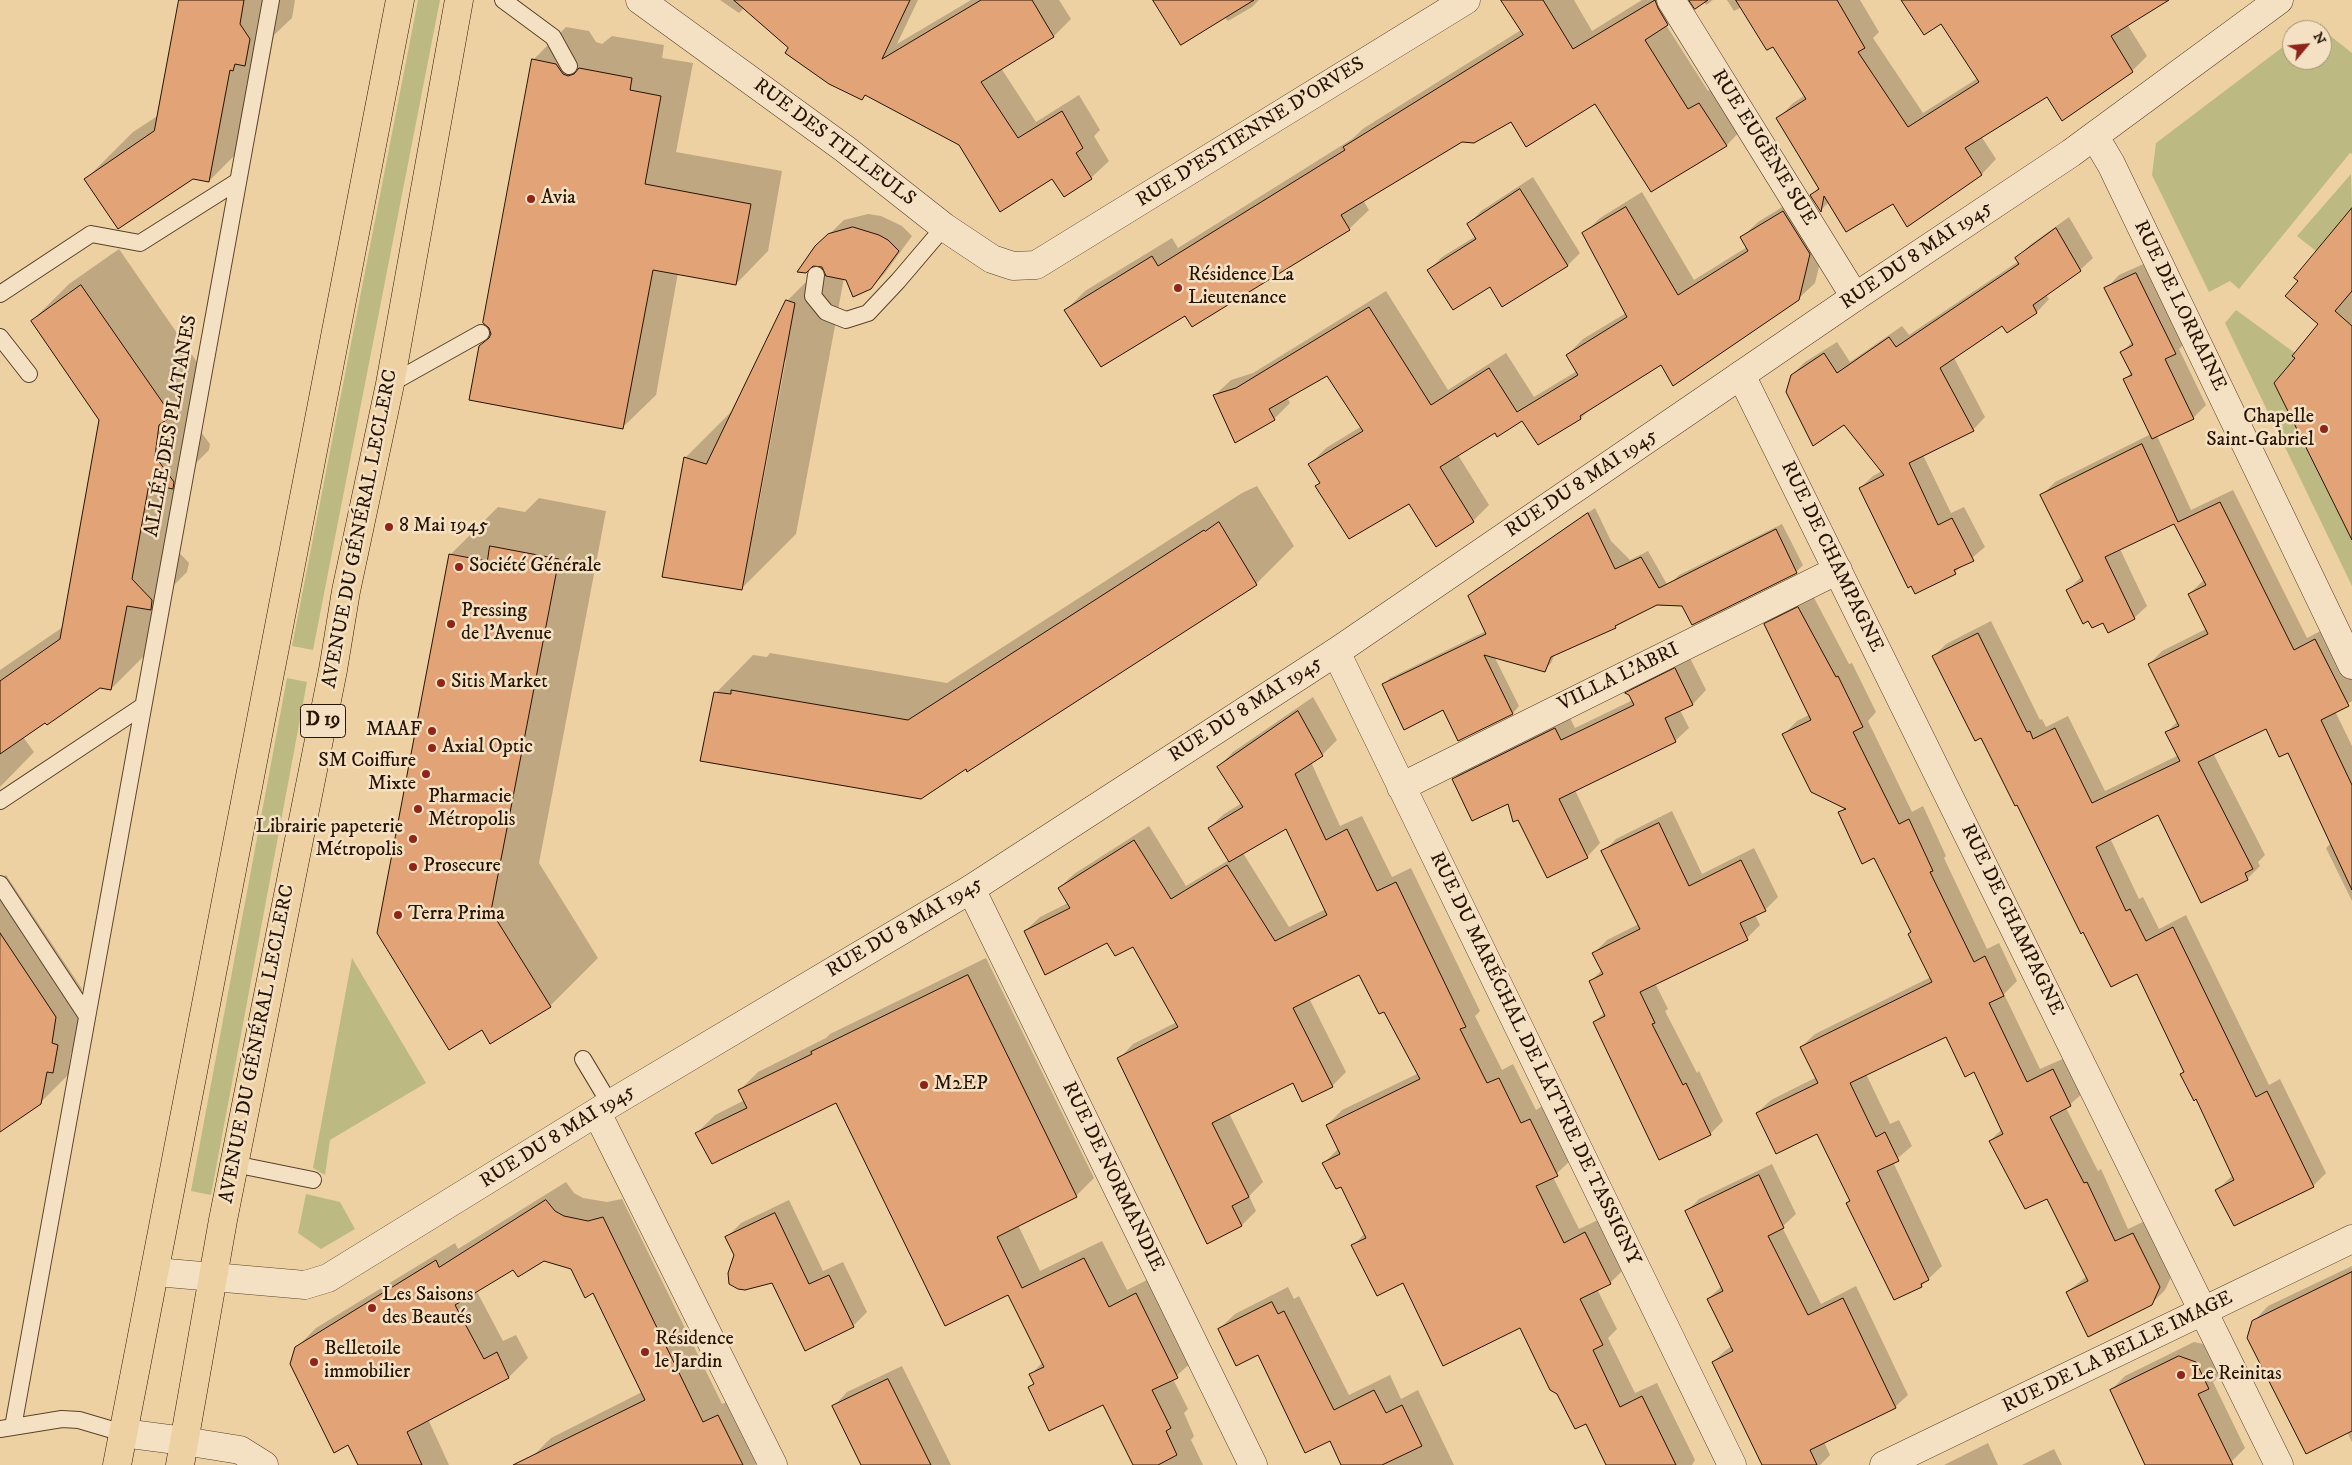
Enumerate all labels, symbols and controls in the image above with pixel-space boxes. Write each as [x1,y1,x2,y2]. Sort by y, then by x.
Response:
north arrow [2282,20,2332,70]
text: N [2309,29,2330,48]
street label: RUE D'ESTIENNE D'ORVES [1132,53,1370,213]
street label: RUE EUGÈNE SUE [1705,66,1821,230]
street label: RUE DES TILLEULS [748,74,920,212]
place label: Avia [541,187,576,211]
marker: Avia [525,193,537,205]
street label: RUE DU 8 MAI 1945 [1837,196,1997,316]
street label: RUE DE LORRAINE [2127,217,2231,395]
place label: Résidence La Lieutenance [1188,264,1294,311]
marker: Résidence La Lieutenance [1172,282,1184,294]
street label: ALLÉE DES PLATANES [141,313,203,539]
street label: AVENUE DU GÉNÉRAL LECLERC [318,368,404,690]
place label: Chapelle Saint-Gabriel [2206,406,2314,453]
marker: Chapelle Saint-Gabriel [2318,423,2330,435]
street label: RUE DU 8 MAI 1945 [1502,424,1662,544]
street label: RUE DE CHAMPAGNE [1774,458,1888,656]
place label: 8 Mai 1945 [399,515,488,539]
marker: 8 Mai 1945 [383,521,395,533]
place label: Société Générale [469,555,601,579]
marker: Société Générale [453,561,465,573]
place label: Pressing de l'Avenue [461,600,552,647]
marker: Pressing de l'Avenue [445,618,457,630]
street label: VILLA L'ABRI [1555,638,1683,718]
street label: RUE DU 8 MAI 1945 [1165,651,1327,769]
place label: Sitis Market [451,671,548,695]
marker: Sitis Market [435,677,447,689]
road number: D 19 [300,704,346,738]
place label: MAAF [366,719,422,743]
marker: MAAF [426,725,438,737]
place label: Axial Optic [442,736,533,760]
marker: Axial Optic [426,742,438,754]
place label: SM Coiffure Mixte [318,750,416,797]
marker: SM Coiffure Mixte [420,768,432,780]
place label: Pharmacie Métropolis [428,786,515,833]
marker: Pharmacie Métropolis [412,803,424,815]
place label: Librairie papeterie Métropolis [255,816,403,863]
street label: RUE DE CHAMPAGNE [1954,821,2068,1019]
marker: Librairie papeterie Métropolis [407,833,419,845]
street label: RUE DU MARÉCHAL DE LATTRE DE TASSIGNY [1423,849,1645,1269]
place label: Prosecure [423,855,501,879]
marker: Prosecure [407,861,419,873]
street label: RUE DU 8 MAI 1945 [823,872,987,984]
street label: AVENUE DU GÉNÉRAL LECLERC [215,883,301,1205]
place label: Terra Prima [408,903,505,927]
marker: Terra Prima [392,909,404,921]
place label: M2EP [934,1073,988,1097]
street label: RUE DE NORMANDIE [1056,1078,1168,1276]
marker: M2EP [918,1079,930,1091]
street label: RUE DU 8 MAI 1945 [476,1080,640,1194]
place label: Les Saisons des Beautés [382,1284,473,1331]
street label: RUE DE LA BELLE IMAGE [1999,1287,2237,1419]
marker: Les Saisons des Beautés [366,1302,378,1314]
place label: Résidence le Jardin [655,1328,734,1375]
place label: Belletoile immobilier [324,1338,410,1385]
marker: Résidence le Jardin [639,1346,651,1358]
marker: Belletoile immobilier [308,1356,320,1368]
place label: Le Reinitas [2191,1363,2282,1387]
marker: Le Reinitas [2175,1369,2187,1381]

